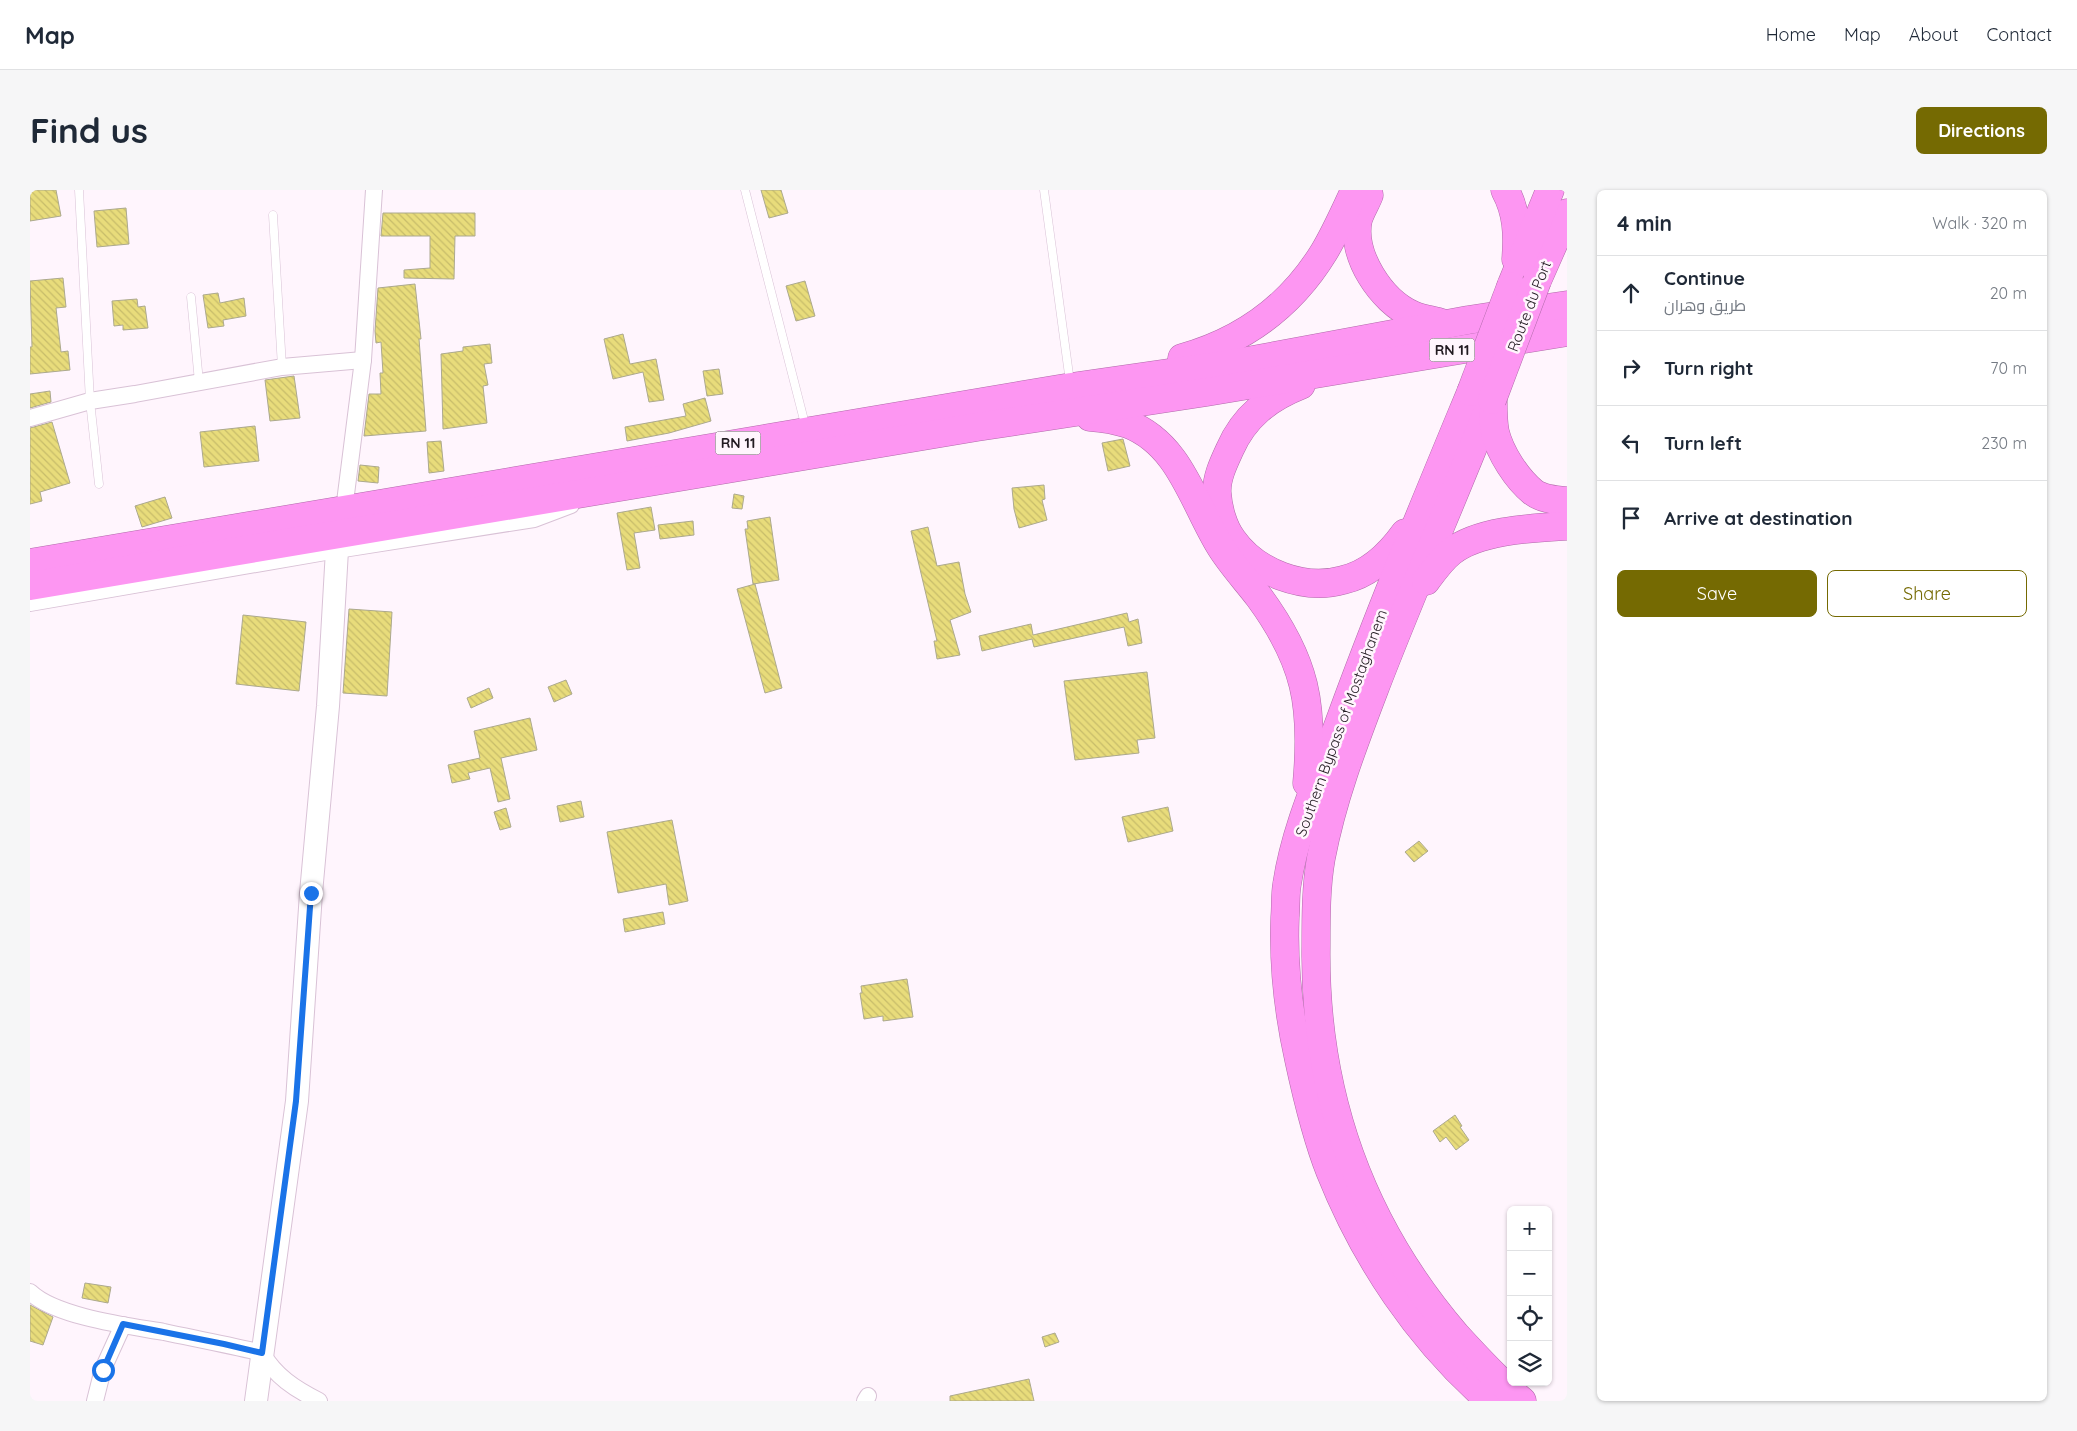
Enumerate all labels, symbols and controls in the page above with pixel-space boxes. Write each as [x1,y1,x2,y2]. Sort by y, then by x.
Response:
text: Map [25,20,75,50]
text: Home [1766,23,1816,46]
text: Map [1844,23,1881,46]
text: About [1909,23,1959,46]
text: Contact [1987,23,2052,46]
button: Directions [1916,107,2047,154]
text: Find us [30,108,148,152]
text: 4 min [1617,210,1672,236]
text: Walk · 320 m [1932,213,2027,233]
street label: Route du Port [1503,258,1555,354]
text: Continue [1664,266,1745,290]
icon: ahead [1617,279,1645,307]
text: 20 m [1990,283,2027,303]
text: طريق وهران [1664,295,1746,315]
road number: RN 11 [1430,338,1474,362]
icon: right [1617,354,1645,382]
text: Turn right [1664,356,1753,380]
text: 70 m [1990,358,2027,378]
icon: left [1617,429,1645,457]
text: Turn left [1664,431,1742,455]
road number: RN 11 [716,432,760,454]
text: 230 m [1981,433,2027,453]
icon: arrive [1617,504,1645,532]
text: Arrive at destination [1664,506,1853,530]
button: Save [1617,570,1817,617]
button: Share [1827,570,2027,617]
street label: Southern Bypass of Mostaghanem [1291,607,1391,839]
route end [300,882,323,905]
map controls [1507,1206,1552,1386]
button: + [1507,1206,1552,1251]
button: − [1507,1251,1552,1296]
button: locate [1507,1296,1552,1341]
button: layers [1507,1341,1552,1386]
route start [92,1359,115,1382]

